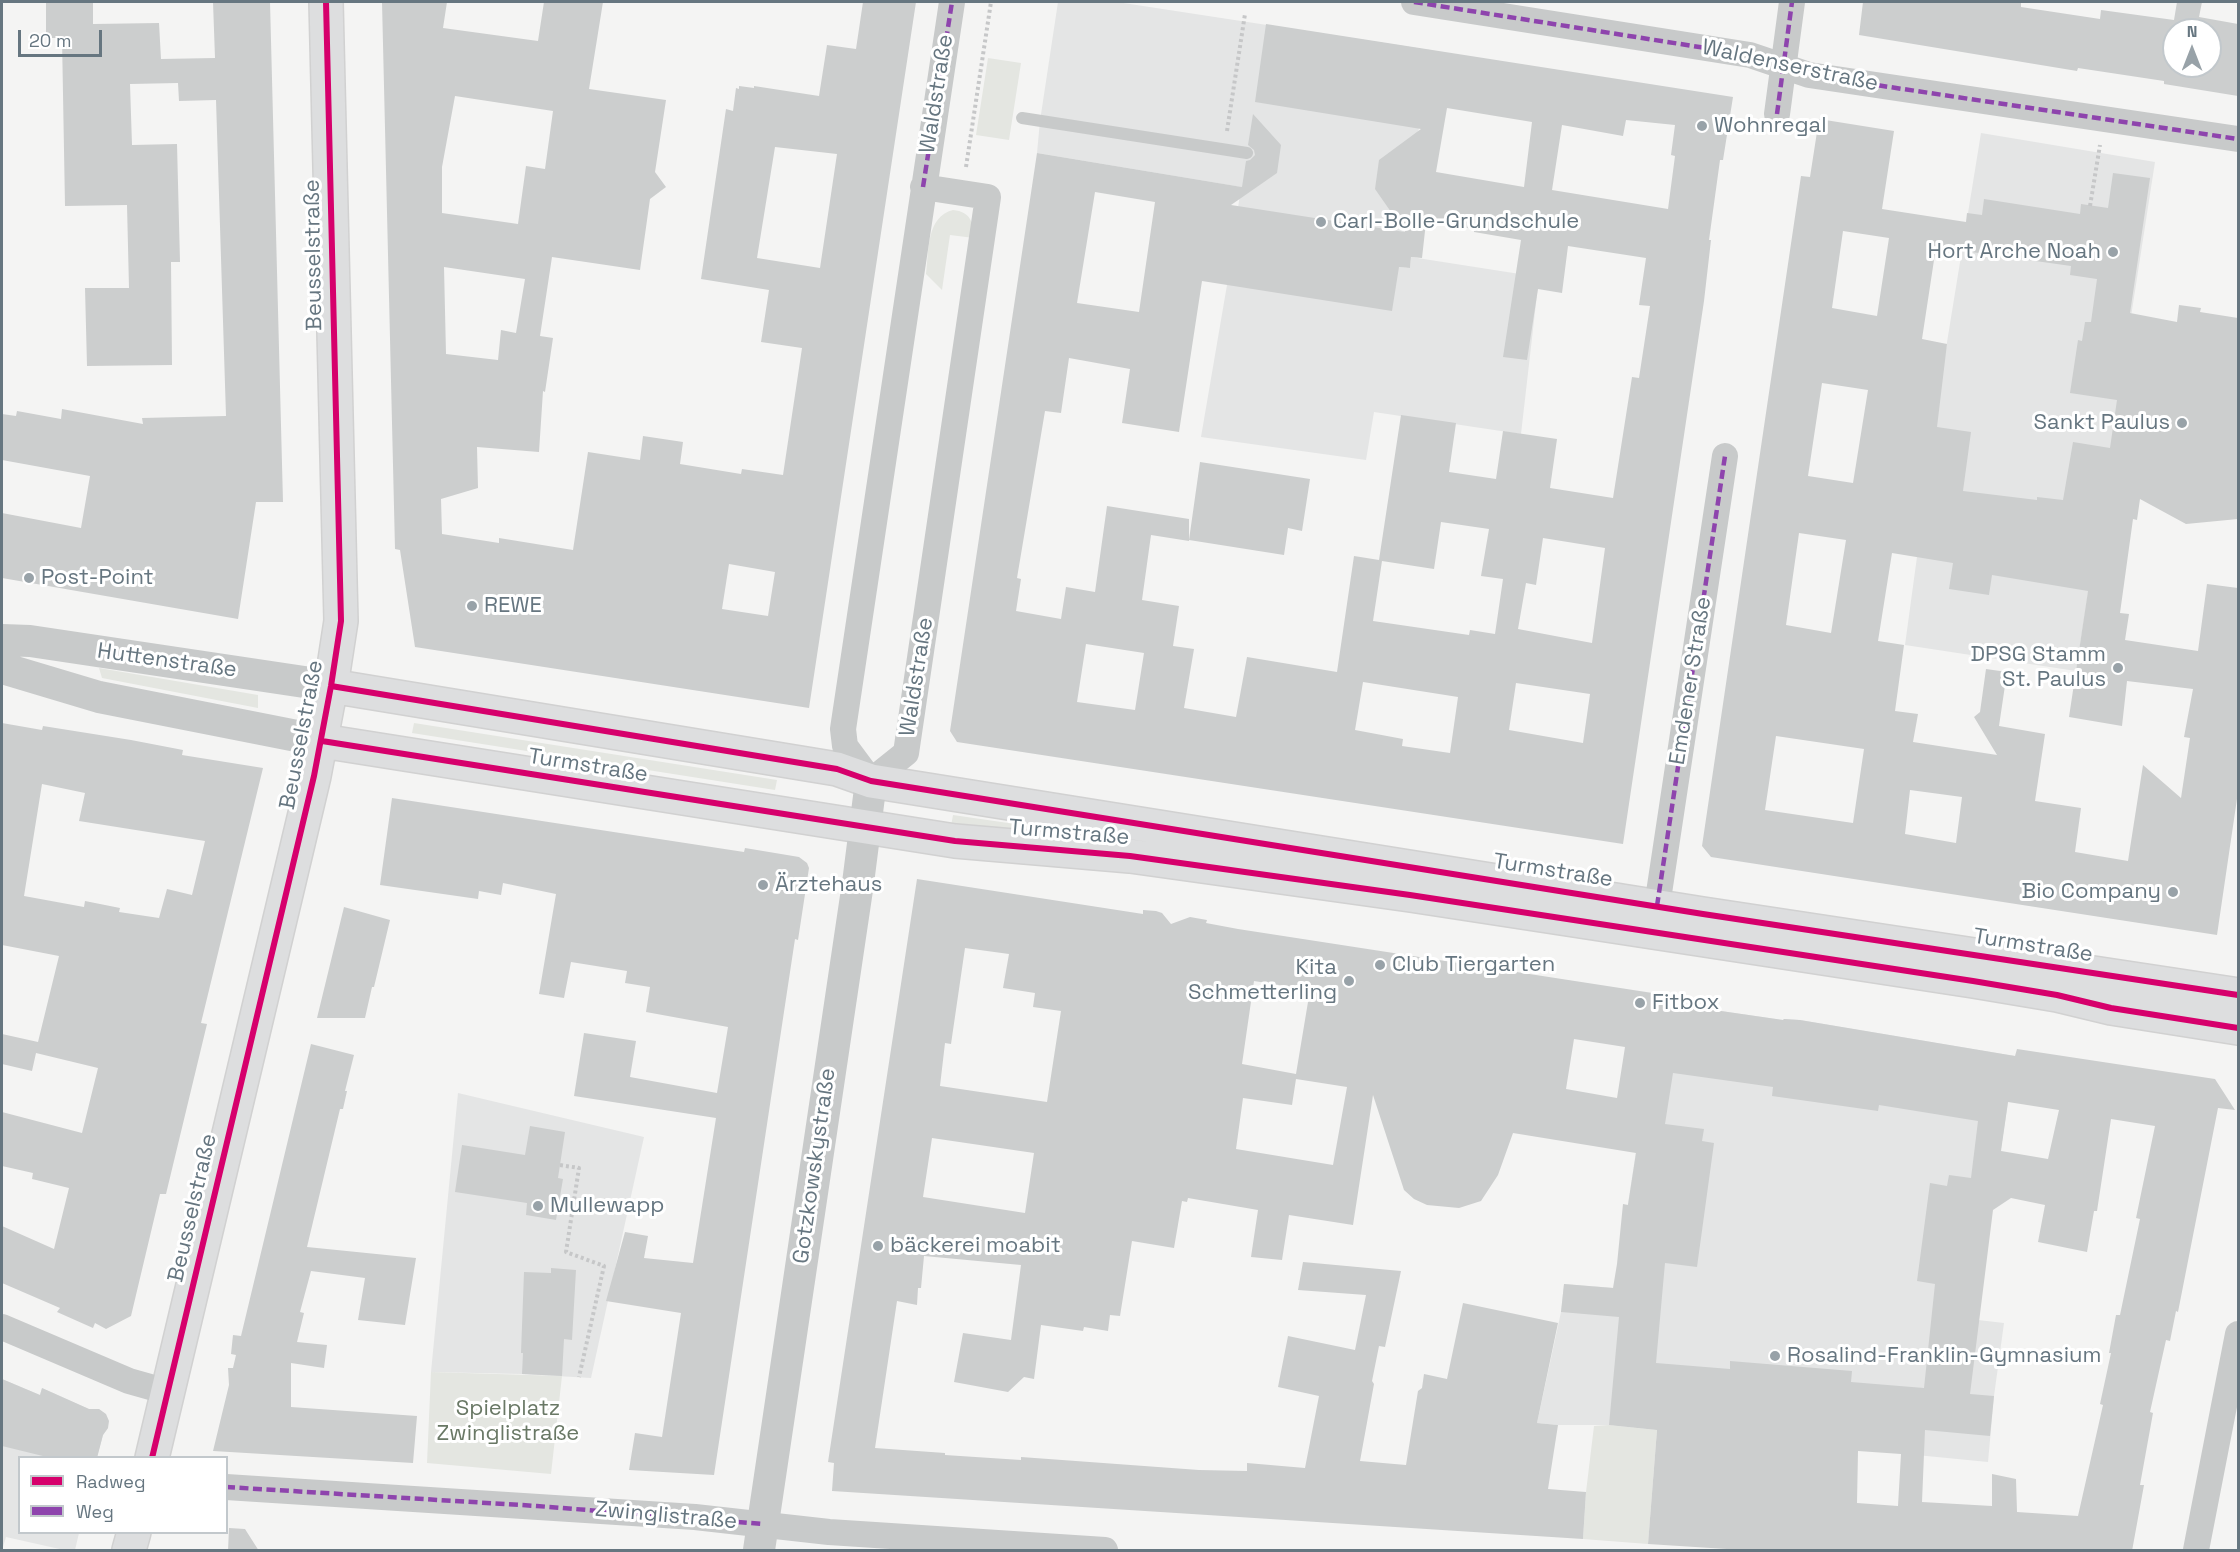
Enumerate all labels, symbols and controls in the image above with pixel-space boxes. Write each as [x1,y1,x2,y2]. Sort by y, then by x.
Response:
scale bar [21,18,105,56]
north arrow [2162,18,2222,78]
text: N [2187,21,2197,42]
text: 20 m [29,29,72,52]
street label: Waldstraße [915,33,959,155]
street label: Waldenserstraße [1700,34,1880,98]
place label: Wohnregal [1714,113,1827,139]
marker: Wohnregal [1695,119,1709,133]
street label: Beusselstraße [299,179,329,331]
place label: Carl-Bolle-Grundschule [1333,209,1579,235]
marker: Carl-Bolle-Grundschule [1314,215,1328,229]
place label: Hort Arche Noah [1927,239,2101,265]
marker: Hort Arche Noah [2106,245,2120,259]
place label: Sankt Paulus [2034,410,2170,436]
marker: Sankt Paulus [2175,416,2189,430]
place label: Post-Point [41,565,154,591]
marker: Post-Point [22,571,36,585]
place label: REWE [484,593,542,619]
street label: Emdener Straße [1665,595,1717,767]
marker: REWE [465,599,479,613]
street label: Waldstraße [895,616,939,738]
street label: Huttenstraße [96,638,238,684]
place label: DPSG Stamm St. Paulus [1970,642,2106,694]
street label: Beusselstraße [275,658,329,812]
marker: DPSG Stamm St. Paulus [2111,661,2125,675]
street label: Turmstraße [526,744,650,788]
street label: Turmstraße [1008,815,1130,851]
street label: Turmstraße [1491,849,1615,893]
place label: Ärztehaus [775,872,882,898]
marker: Ärztehaus [756,878,770,892]
place label: Bio Company [2022,879,2161,905]
marker: Bio Company [2166,885,2180,899]
street label: Turmstraße [1971,924,2095,968]
place label: Club Tiergarten [1392,952,1555,978]
place label: Kita Schmetterling [1188,955,1337,1006]
marker: Club Tiergarten [1373,958,1387,972]
marker: Kita Schmetterling [1342,974,1356,988]
place label: Fitbox [1652,990,1719,1016]
marker: Fitbox [1633,996,1647,1010]
street label: Gotzkowskystraße [788,1067,842,1265]
street label: Beusselstraße [163,1131,223,1285]
place label: Mullewapp [550,1193,665,1219]
marker: Mullewapp [531,1199,545,1213]
place label: bäckerei moabit [890,1233,1061,1259]
marker: bäckerei moabit [871,1239,885,1253]
place label: Rosalind-Franklin-Gymnasium [1787,1343,2101,1369]
marker: Rosalind-Franklin-Gymnasium [1768,1349,1782,1363]
park label: Spielplatz Zwinglistraße [437,1396,579,1448]
legend [18,1456,228,1534]
text: Radweg [76,1470,146,1493]
street label: Zwinglistraße [594,1497,738,1535]
text: Weg [76,1500,114,1523]

